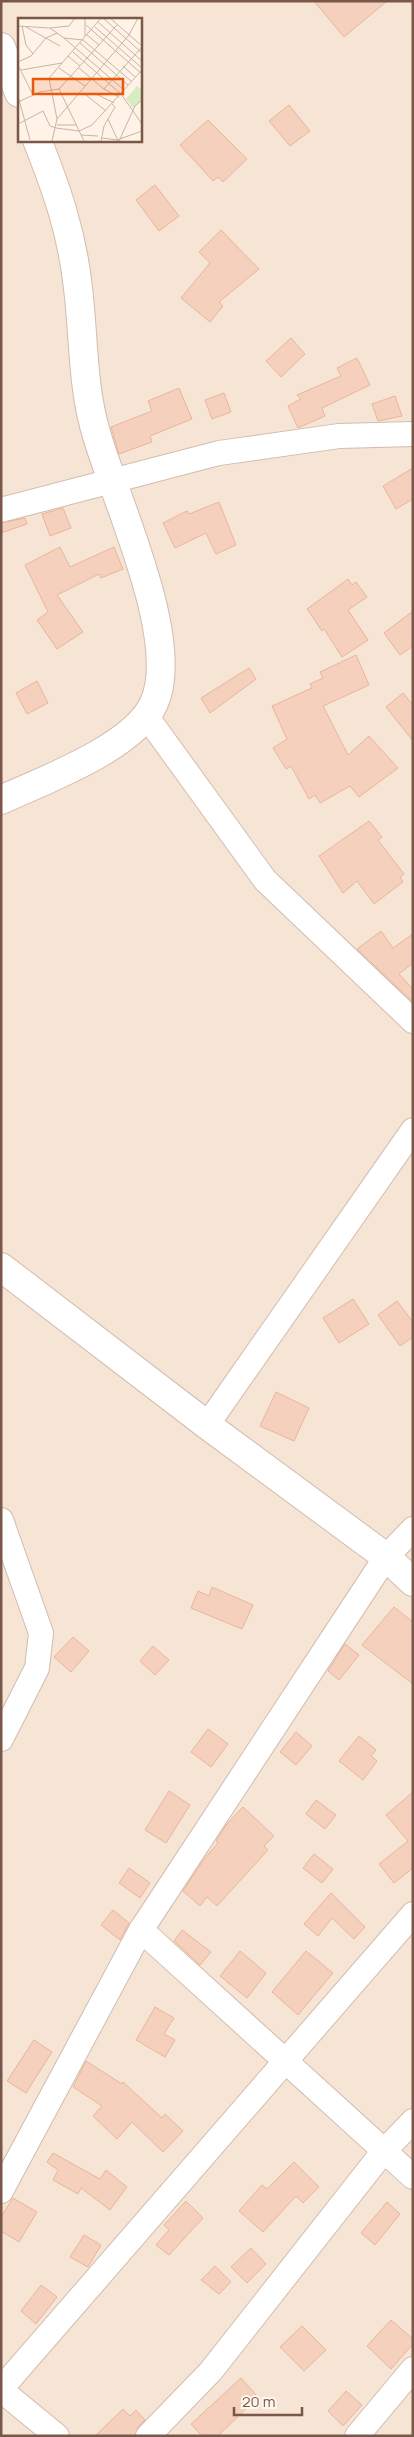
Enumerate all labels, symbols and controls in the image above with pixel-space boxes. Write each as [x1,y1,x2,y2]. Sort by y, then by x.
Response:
inset map [18,18,141,141]
scale bar [234,2384,302,2416]
text: 20 m [242,2391,275,2412]

